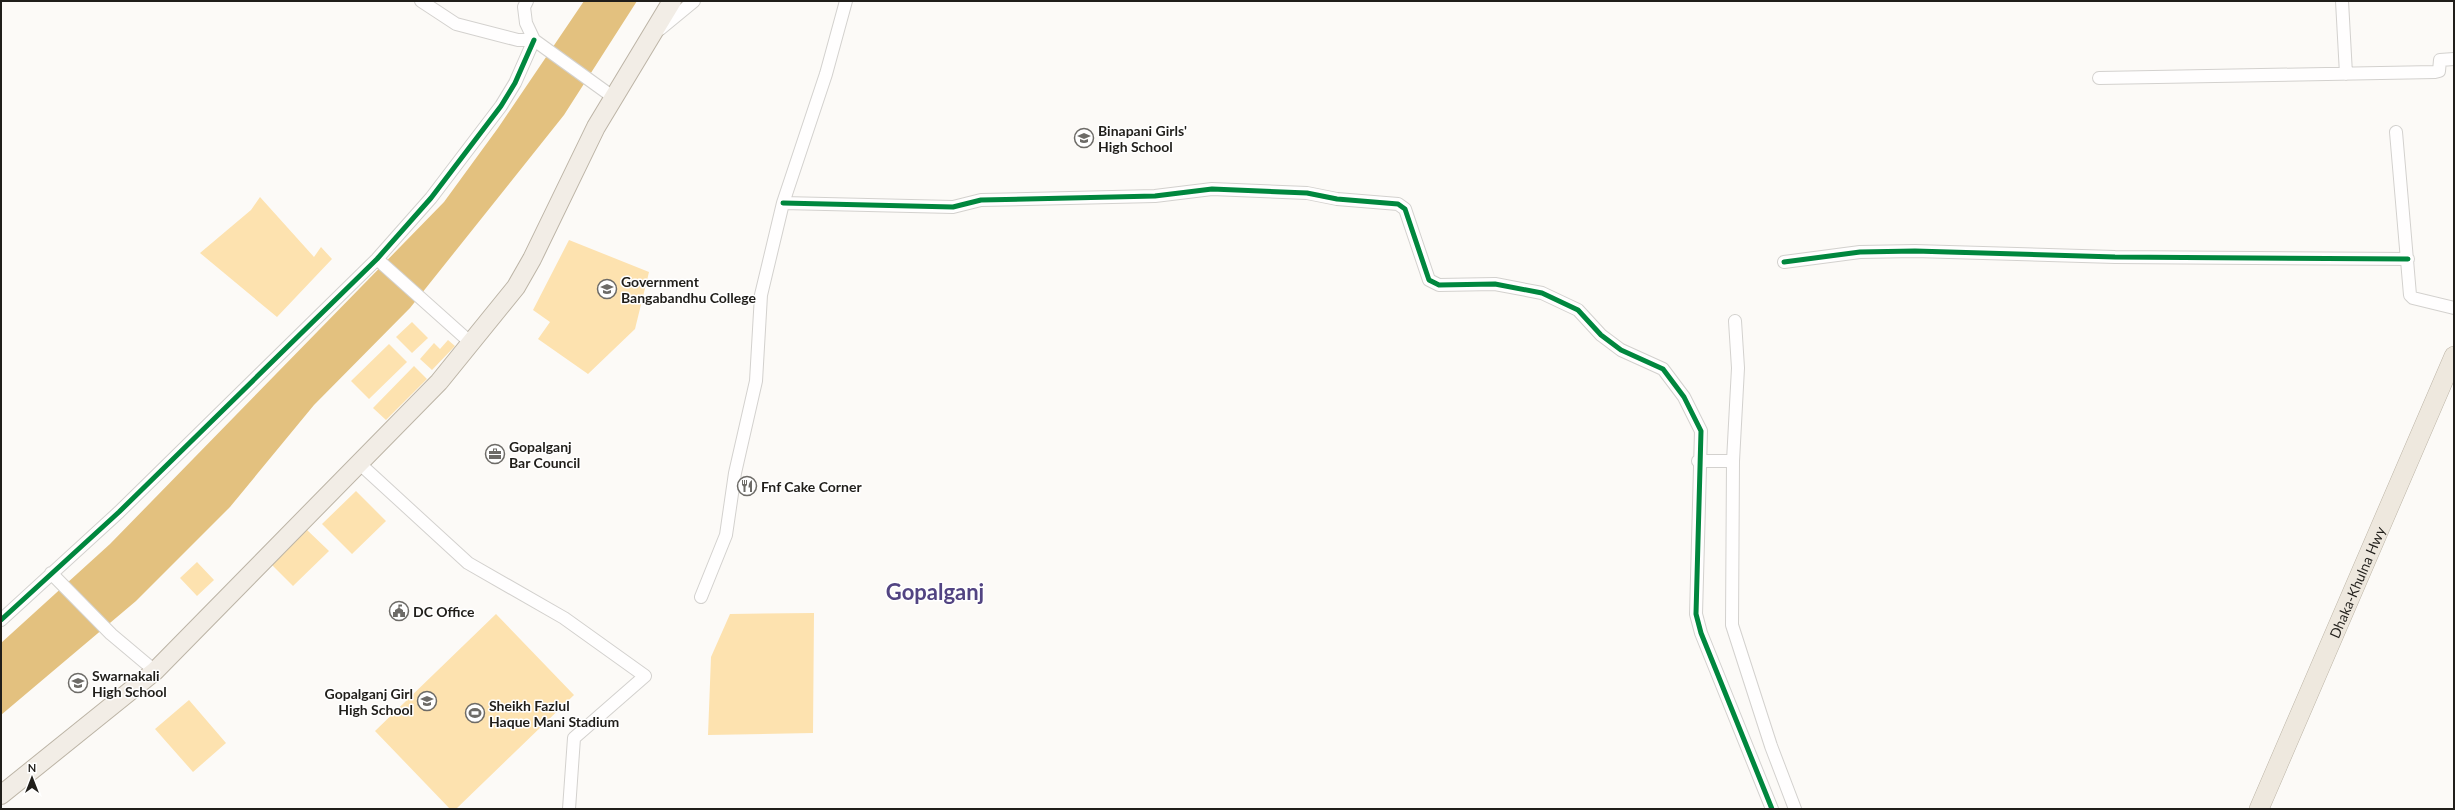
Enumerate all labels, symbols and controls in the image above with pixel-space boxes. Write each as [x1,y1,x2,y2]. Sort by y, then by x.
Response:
place label: Binapani Girls' High School [1098,122,1187,155]
school or university icon: Binapani Girls' High School [1073,127,1095,149]
place label: Government Bangabandhu College [621,273,757,306]
school or university icon: Government Bangabandhu College [596,278,618,300]
place label: Gopalganj Bar Council [509,438,580,471]
office icon: Gopalganj Bar Council [484,443,506,465]
restaurant icon: Fnf Cake Corner [736,475,758,497]
place label: Fnf Cake Corner [761,478,862,495]
street label: Dhaka-Khulna Hwy [2325,523,2388,641]
district label: Gopalganj [886,578,984,605]
public building icon: DC Office [388,600,410,622]
place label: DC Office [413,603,475,620]
place label: Swarnakali High School [92,667,167,700]
school or university icon: Swarnakali High School [67,672,89,694]
place label: Gopalganj Girl High School [325,685,413,718]
school or university icon: Gopalganj Girl High School [416,690,438,712]
place label: Sheikh Fazlul Haque Mani Stadium [489,697,619,730]
sports icon: Sheikh Fazlul Haque Mani Stadium [464,702,486,724]
north arrow [12,758,52,798]
text: N [28,761,36,774]

